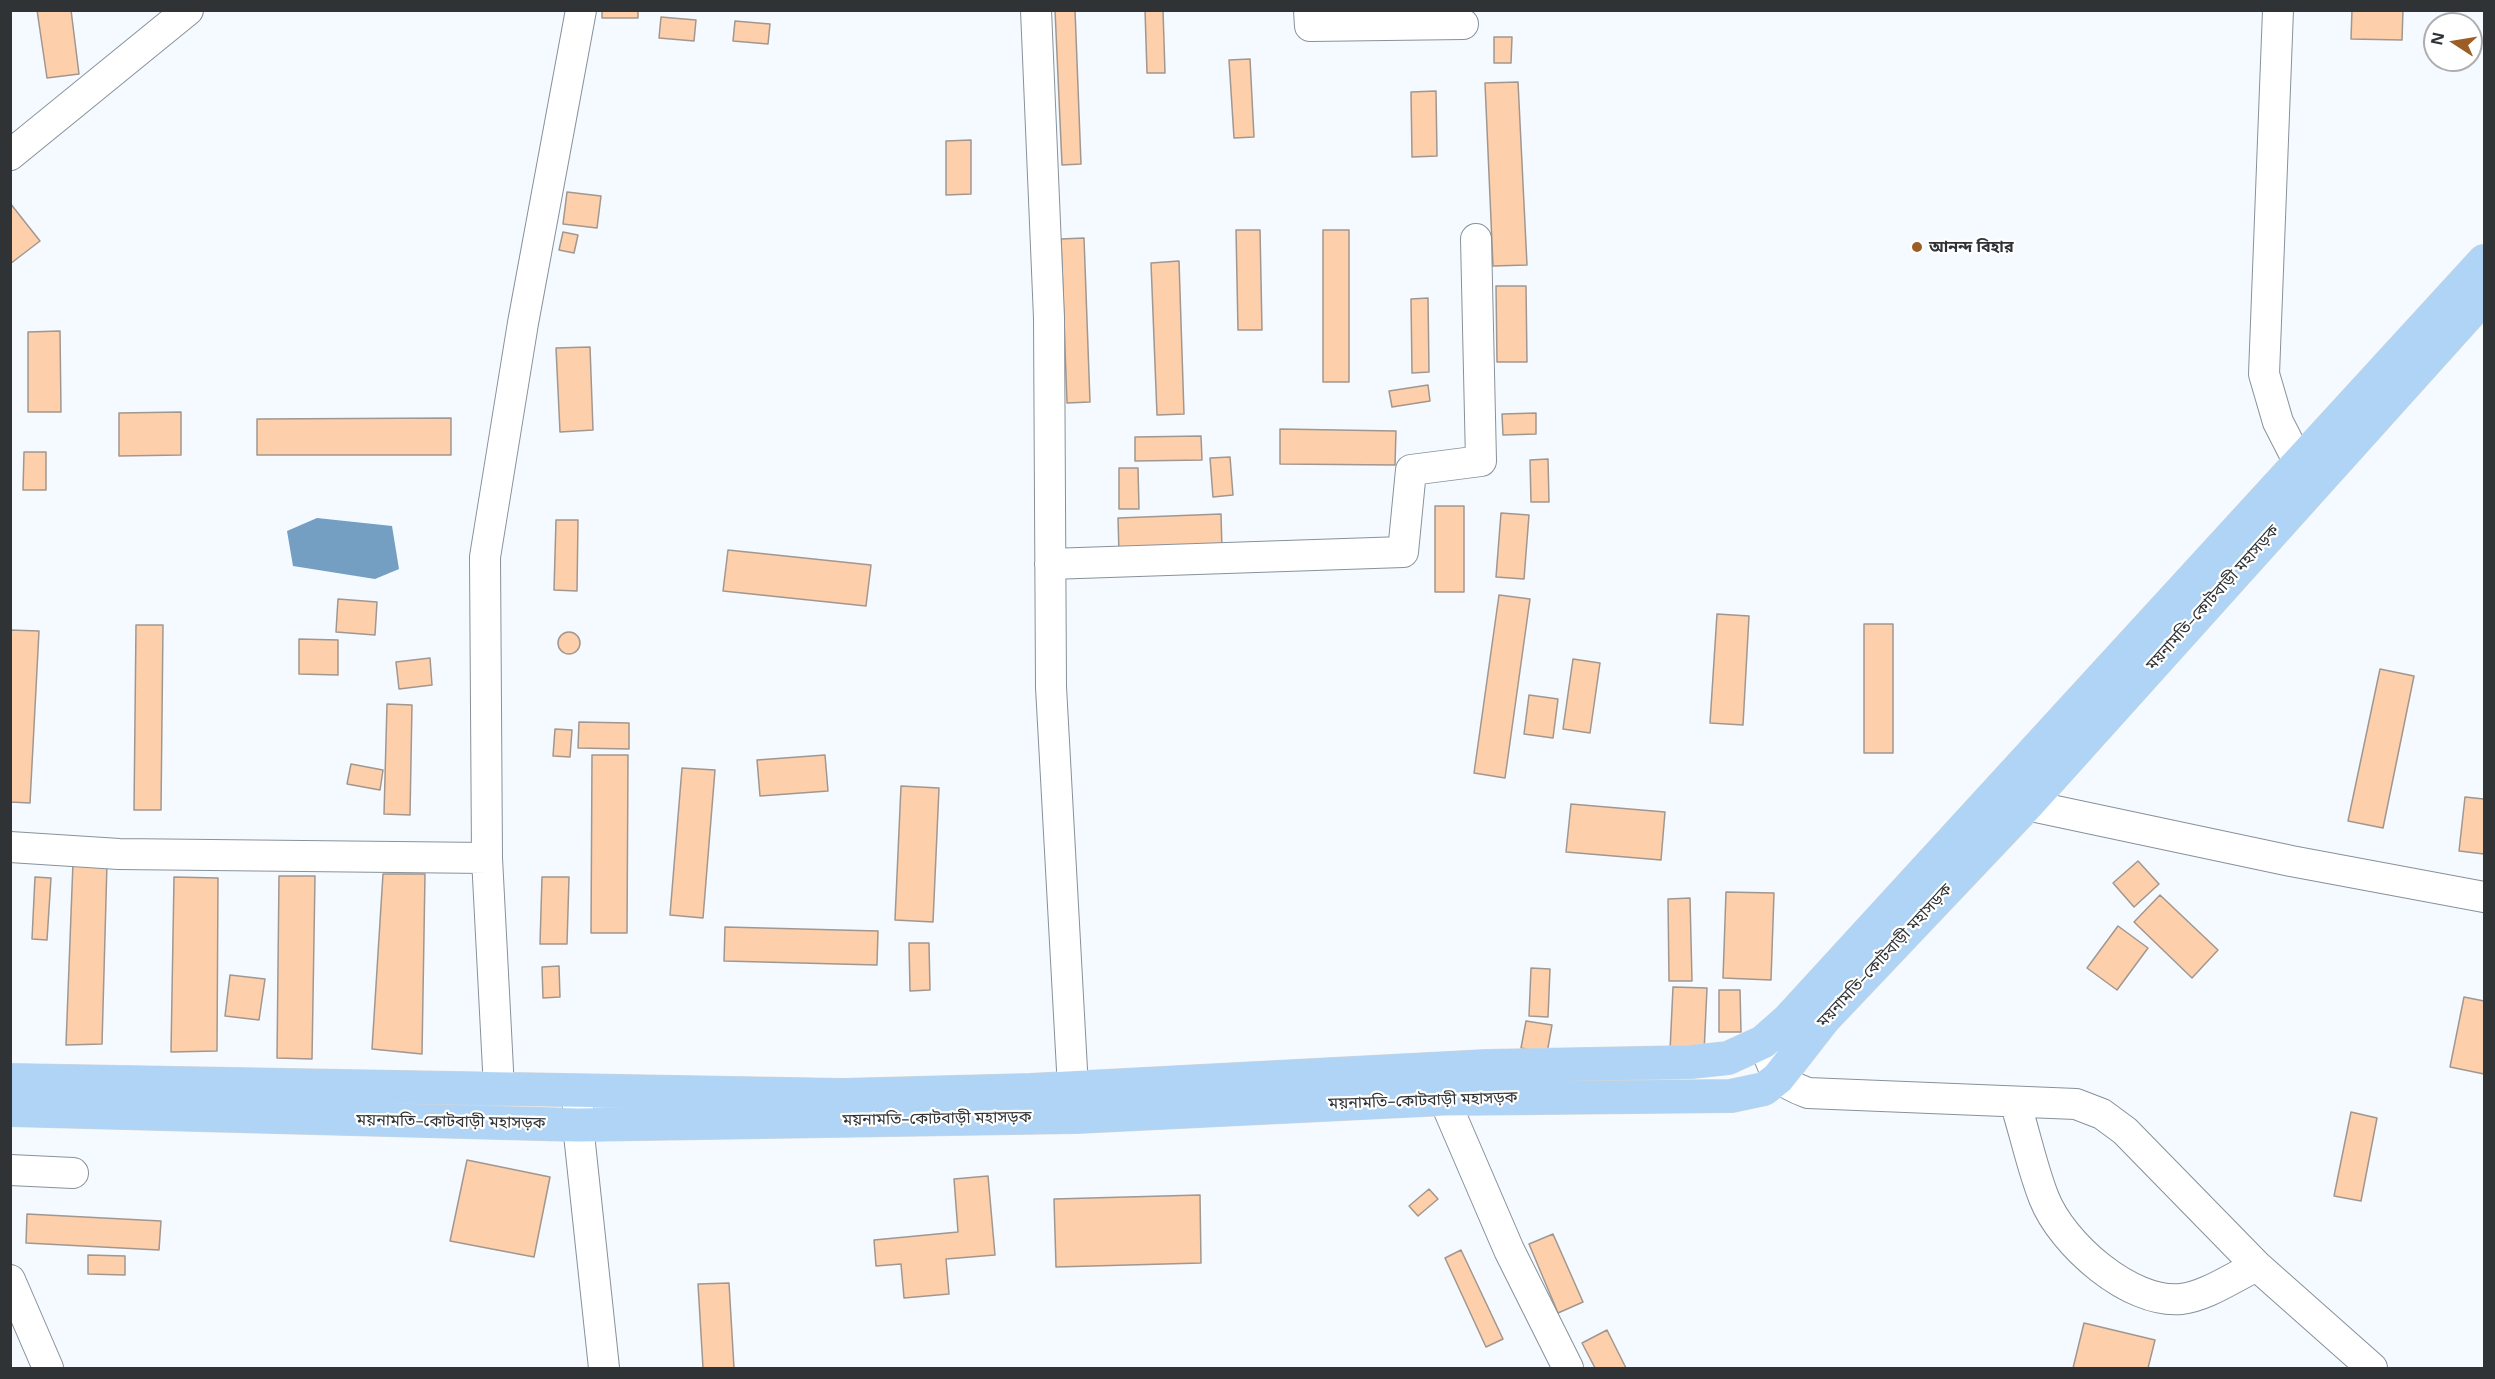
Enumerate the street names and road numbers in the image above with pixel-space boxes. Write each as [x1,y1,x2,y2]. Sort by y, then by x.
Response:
street label: ময়নামতি–কোটবাড়ী মহাসড়ক [2143,521,2283,675]
street label: ময়নামতি–কোটবাড়ী মহাসড়ক [1813,880,1957,1032]
street label: ময়নামতি–কোটবাড়ী মহাসড়ক [1328,1088,1518,1114]
street label: ময়নামতি–কোটবাড়ী মহাসড়ক [842,1108,1032,1130]
street label: ময়নামতি–কোটবাড়ী মহাসড়ক [356,1111,546,1133]

